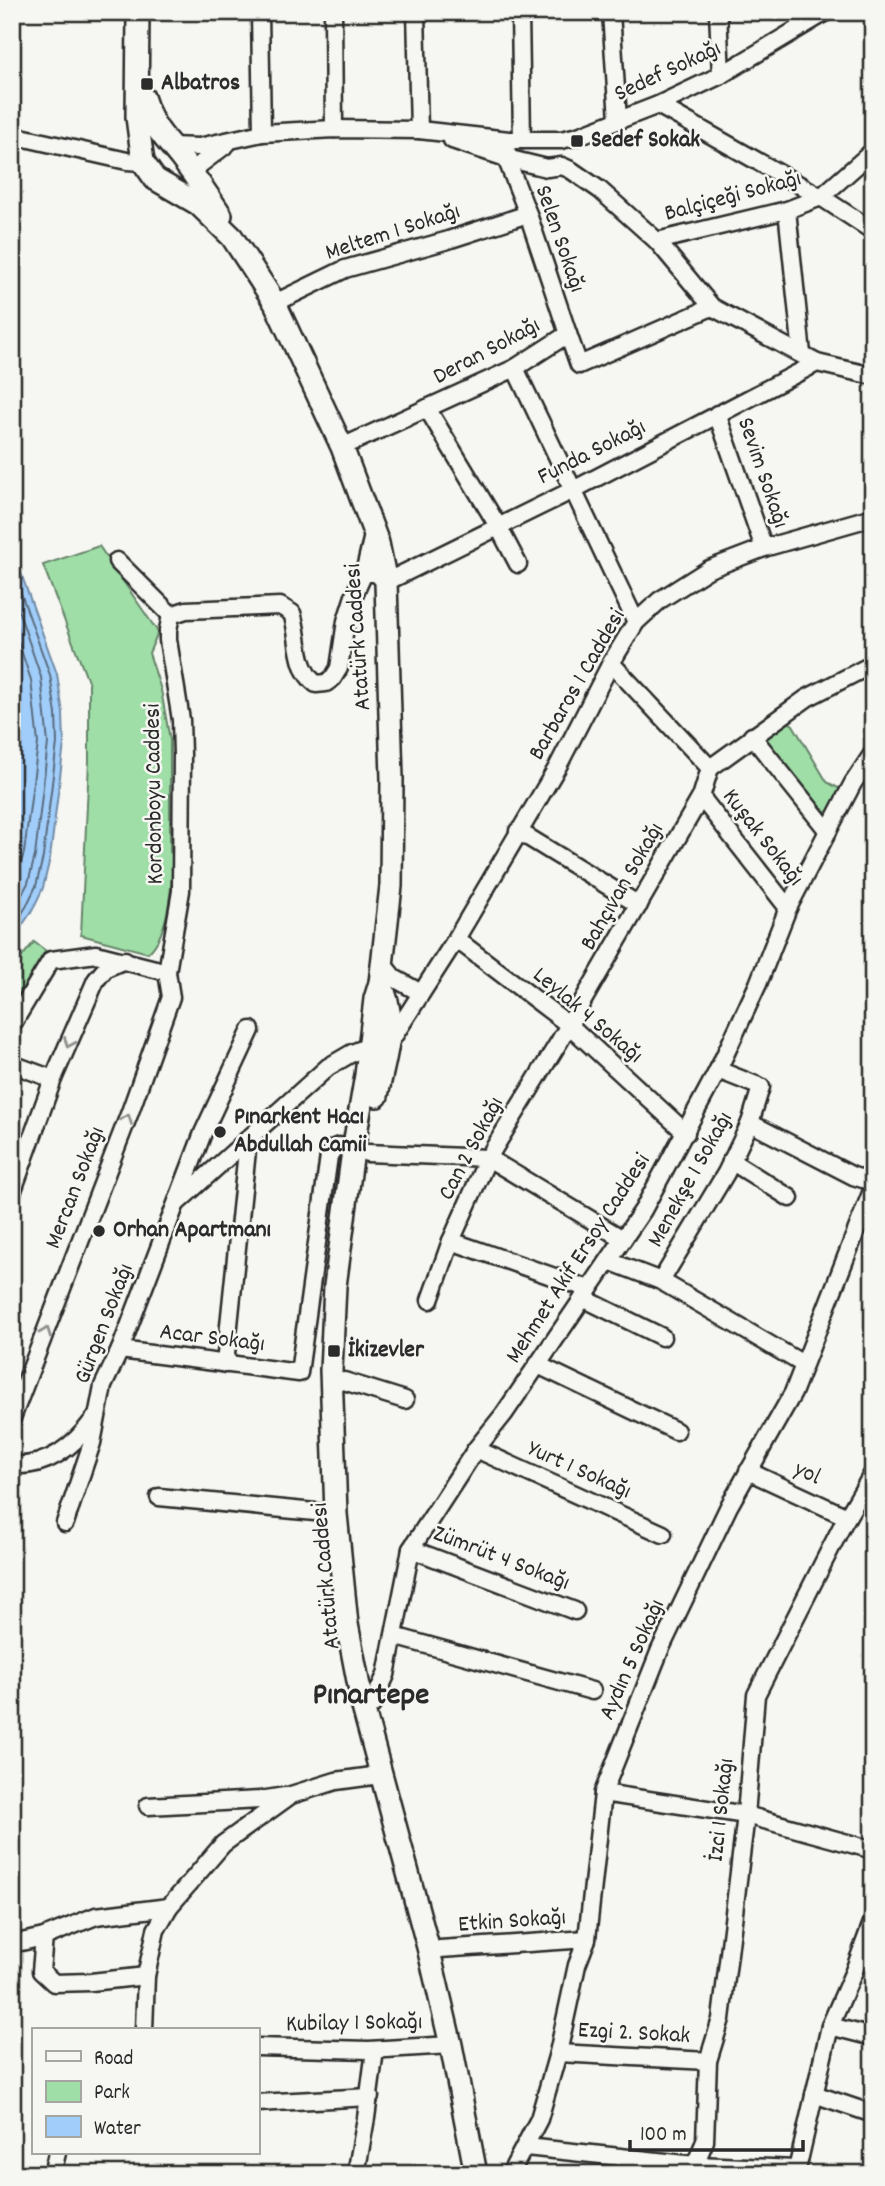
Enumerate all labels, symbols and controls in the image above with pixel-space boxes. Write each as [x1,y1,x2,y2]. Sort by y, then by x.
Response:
street label: Sedef Sokağı [609,32,727,112]
place label: Albatros [161,67,240,101]
marker: Albatros [139,76,155,92]
place label: Sedef Sokak [591,124,700,158]
marker: Sedef Sokak [569,133,585,149]
street label: Balçiçeği Sokağı [661,162,805,232]
street label: Selen Sokağı [525,181,593,297]
street label: Meltem 1 Sokağı [321,195,465,271]
street label: Deran Sokağı [427,310,547,394]
street label: Funda Sokağı [532,411,652,495]
street label: Sevim Sokağı [727,413,797,533]
street label: Atatürk Caddesi [337,562,381,712]
street label: Barbaros 1 Caddesi [521,603,635,767]
street label: Kordonboyu Caddesi [136,703,174,885]
street label: Kuşak Sokağı [713,782,811,894]
street label: Bahçıvan Sokağı [573,817,673,957]
street label: Leylak 4 Sokağı [524,960,650,1072]
one-way arrow [63,1035,77,1048]
street label: Can 2 Sokağı [430,1091,514,1207]
place label: Pınarkent Hacı Abdullah Camii [234,1101,367,1163]
street label: Menekşe 1 Sokağı [640,1106,742,1254]
one-way arrow [119,1114,133,1126]
street label: Mercan Sokağı [37,1122,115,1254]
marker: Pınarkent Hacı Abdullah Camii [212,1124,228,1140]
street label: Mehmet Akif Ersoy Caddesi [498,1147,660,1371]
place label: Orhan Apartmanı [113,1214,271,1248]
marker: Orhan Apartmanı [91,1223,107,1239]
street label: Gürgen Sokağı [66,1259,144,1389]
street label: Acar Sokağı [157,1316,267,1362]
one-way arrow [37,1326,51,1338]
place label: İkizevler [348,1334,425,1368]
marker: İkizevler [326,1343,342,1359]
street label: Yurt 1 Sokağı [522,1433,636,1509]
street label: yol [788,1453,826,1495]
street label: Atatürk Caddesi [304,1501,350,1651]
street label: Zümrüt 4 Sokağı [428,1517,574,1601]
street label: Aydın 5 Sokağı [591,1594,675,1726]
district label: Pınartepe [313,1674,429,1720]
street label: İzci 1 Sokağı [700,1757,744,1863]
street label: Etkin Sokağı [457,1901,567,1943]
street label: Kubilay 1 Sokağı [285,2006,423,2042]
street label: Ezgi 2. Sokak [577,2014,691,2054]
legend [32,2028,259,2154]
text: Road [94,2045,133,2075]
text: Park [94,2079,130,2109]
scale bar [630,2109,803,2153]
text: Water [94,2115,141,2145]
text: 100 m [640,2121,687,2151]

